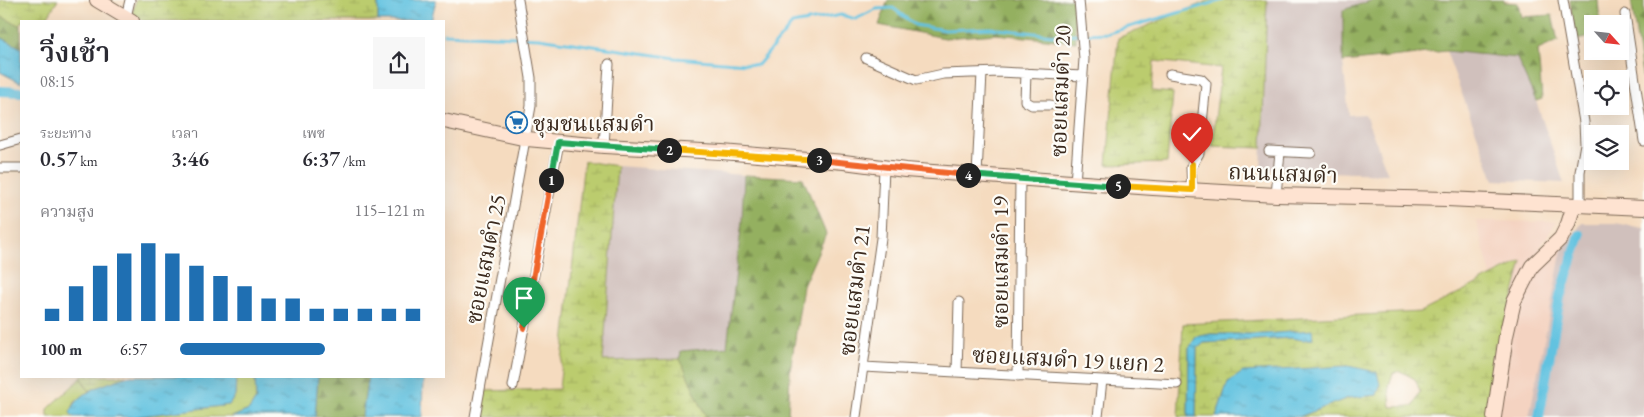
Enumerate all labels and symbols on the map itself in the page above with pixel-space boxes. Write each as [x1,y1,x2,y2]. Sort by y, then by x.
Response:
north arrow [1584,15,1629,60]
street label: ซอยแสมดำ 20 [1044,24,1077,157]
place label: ชุมชนแสมดำ [533,109,655,138]
supermarket icon: ชุมชนแสมดำ [505,111,529,135]
pin [1171,113,1213,164]
pin: 2 [656,138,682,162]
pin: 3 [806,148,832,172]
street label: ถนนแสมดำ [1228,157,1338,190]
pin: 4 [956,162,980,188]
pin: 1 [538,168,564,192]
pin: 5 [1106,174,1130,198]
street label: ซอยแสมดำ 25 [459,192,512,327]
street label: ซอยแสมดำ 19 [986,196,1015,328]
street label: ซอยแสมดำ 21 [832,223,877,357]
pin [503,277,545,328]
street label: ซอยแสมดำ 19 แยก 2 [971,340,1165,379]

